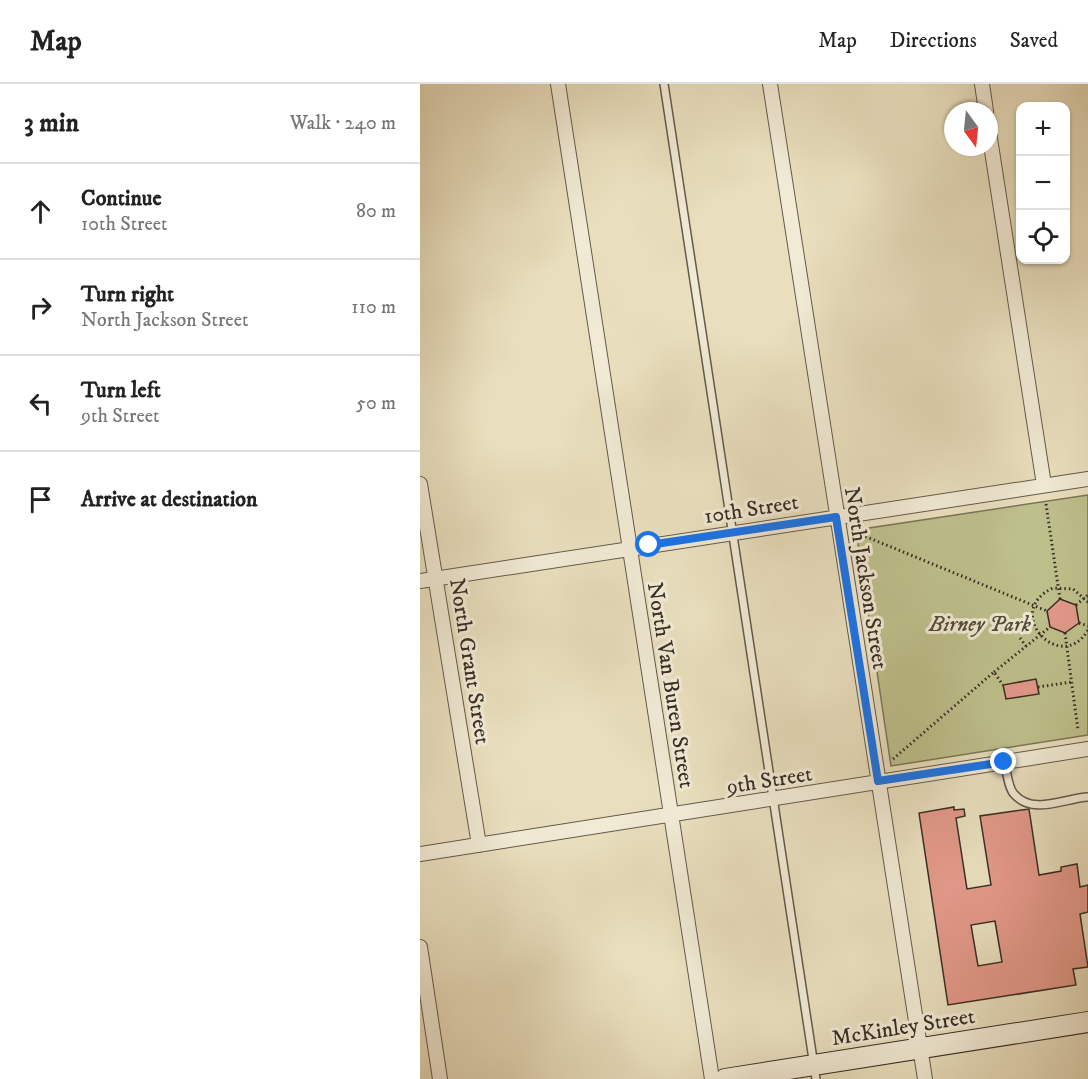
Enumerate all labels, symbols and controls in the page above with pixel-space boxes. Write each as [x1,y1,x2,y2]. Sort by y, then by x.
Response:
text: Map [30,24,82,59]
text: Map [818,28,857,54]
text: Directions [890,28,977,54]
text: Saved [1010,28,1058,54]
north arrow [944,102,998,156]
map controls [1016,102,1070,264]
button: + [1016,102,1070,156]
text: 3 min [24,107,79,140]
text: Walk · 240 m [290,111,396,136]
button: − [1016,156,1070,210]
text: Continue [81,185,162,212]
icon: ahead [24,195,57,228]
text: 80 m [356,199,396,224]
button: locate [1016,210,1070,264]
text: 10th Street [81,212,168,237]
text: Turn right [81,281,174,308]
icon: right [24,291,57,324]
text: 110 m [351,295,396,320]
text: North Jackson Street [81,308,248,333]
text: Turn left [81,377,161,404]
icon: left [24,387,57,420]
text: 50 m [356,391,396,416]
text: 9th Street [81,404,159,429]
icon: arrive [24,483,57,516]
street label: North Jackson Street [838,485,893,671]
text: Arrive at destination [81,486,258,513]
street label: 10th Street [702,489,800,530]
route start [635,531,661,557]
street label: North Grant Street [443,576,496,746]
street label: North Van Buren Street [641,580,700,790]
park label: Birney Park [928,611,1032,638]
route end [990,748,1016,774]
street label: 9th Street [724,760,814,801]
street label: McKinley Street [830,1003,977,1052]

